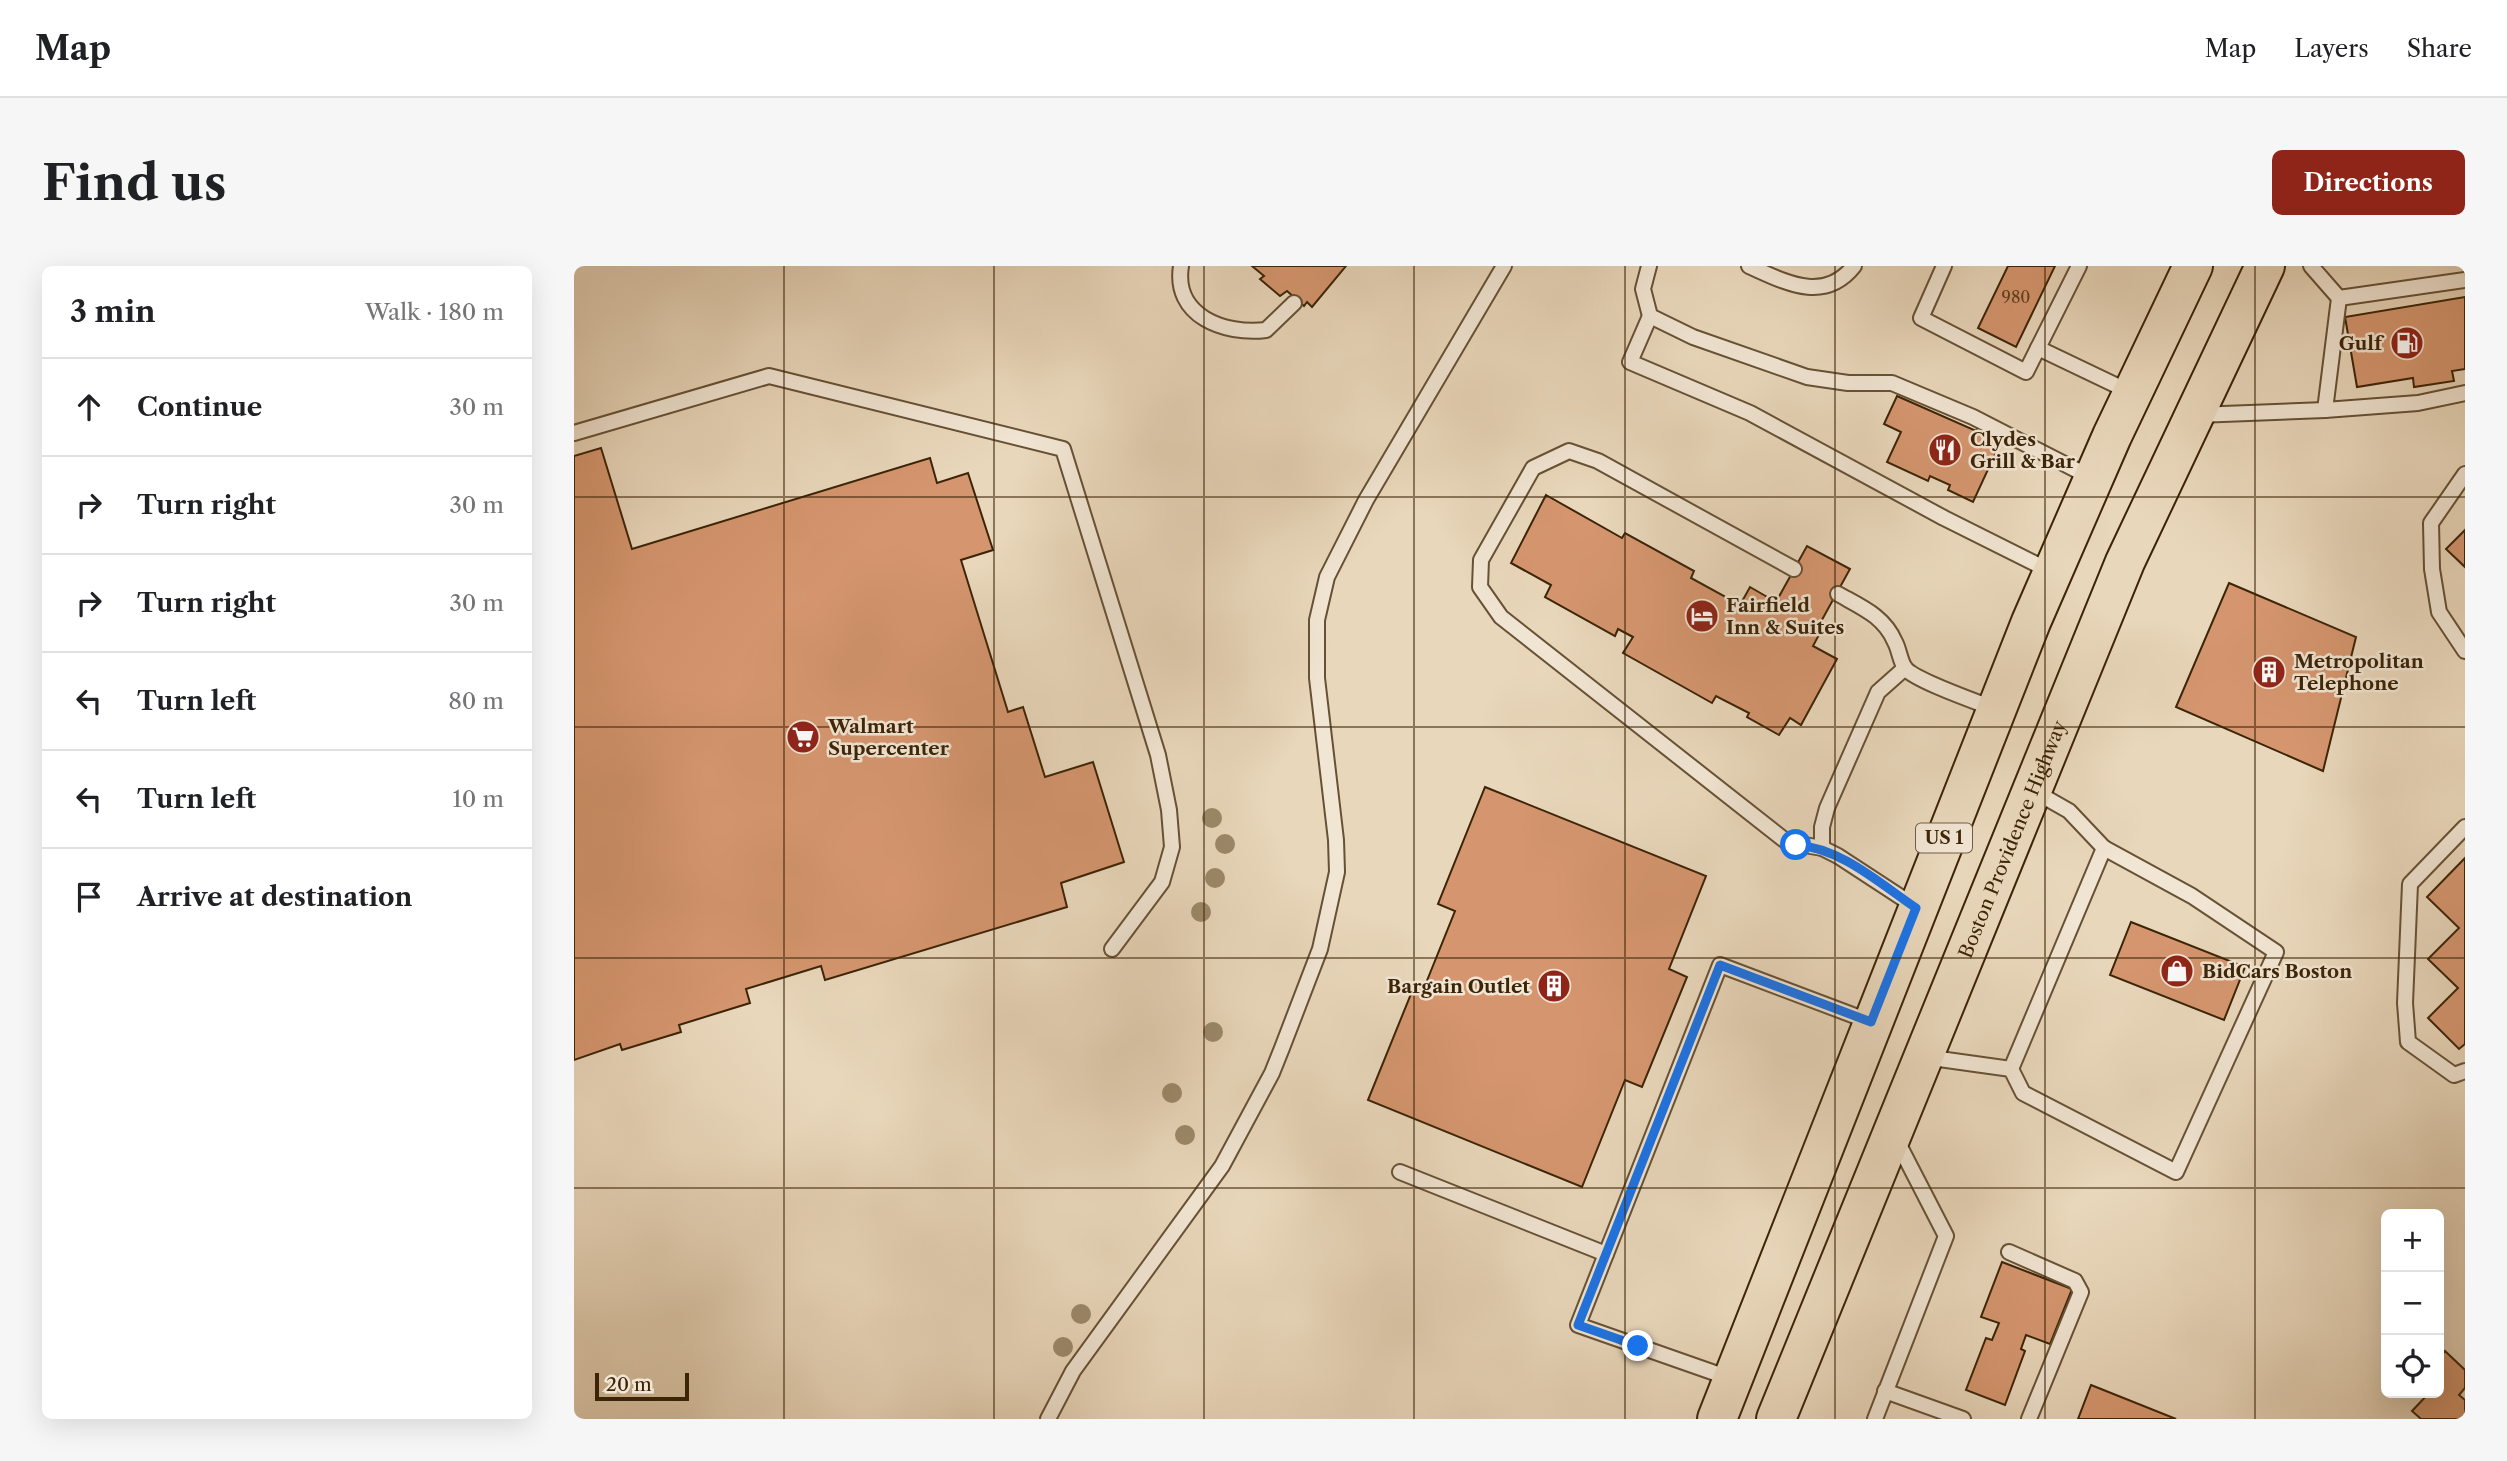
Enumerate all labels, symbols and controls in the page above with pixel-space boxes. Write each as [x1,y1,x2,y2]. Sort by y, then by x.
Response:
text: Map [35,28,111,69]
text: Map [2205,34,2256,63]
text: Layers [2294,34,2369,63]
text: Share [2407,34,2472,63]
button: Directions [2272,150,2465,215]
text: Find us [42,152,226,213]
house number: 980 [2002,287,2031,307]
text: 3 min [70,293,156,330]
text: Walk · 180 m [365,298,504,326]
fuel station icon: Gulf [2388,324,2426,362]
place label: Gulf [2339,332,2385,355]
icon: ahead [70,388,108,426]
text: Continue [137,391,262,423]
text: 30 m [449,393,504,421]
place label: Clydes Grill & Bar [1970,428,2076,473]
restaurant icon: Clydes Grill & Bar [1926,431,1964,469]
icon: right [70,486,108,524]
text: Turn right [137,489,276,521]
text: 30 m [449,491,504,519]
icon: right [70,584,108,622]
text: Turn right [137,587,276,619]
text: 30 m [449,589,504,617]
place label: Fairfield Inn & Suites [1726,594,1845,639]
hotel icon: Fairfield Inn & Suites [1683,597,1721,635]
place label: Metropolitan Telephone [2294,650,2424,695]
building icon: Metropolitan Telephone [2250,653,2288,691]
icon: left [70,682,108,720]
text: Turn left [137,685,256,717]
text: 80 m [448,687,504,715]
place label: Walmart Supercenter [827,715,950,760]
street label: Boston Providence Highway [1953,717,2071,961]
supermarket icon: Walmart Supercenter [784,718,822,756]
icon: left [70,780,108,818]
text: Turn left [137,783,256,815]
text: 10 m [452,785,504,813]
road number: US 1 [1916,824,1972,852]
route start [1780,829,1811,860]
icon: arrive [70,878,108,916]
text: Arrive at destination [137,881,412,913]
shop icon: BidCars Boston [2158,952,2196,990]
place label: BidCars Boston [2202,960,2352,983]
building icon: Bargain Outlet [1535,967,1573,1005]
place label: Bargain Outlet [1387,975,1530,998]
map controls [2381,1209,2444,1398]
button: + [2381,1209,2444,1272]
button: − [2381,1272,2444,1335]
route end [1622,1330,1653,1361]
button: locate [2381,1335,2444,1398]
scale bar [595,1370,690,1402]
text: 20 m [606,1373,652,1396]

